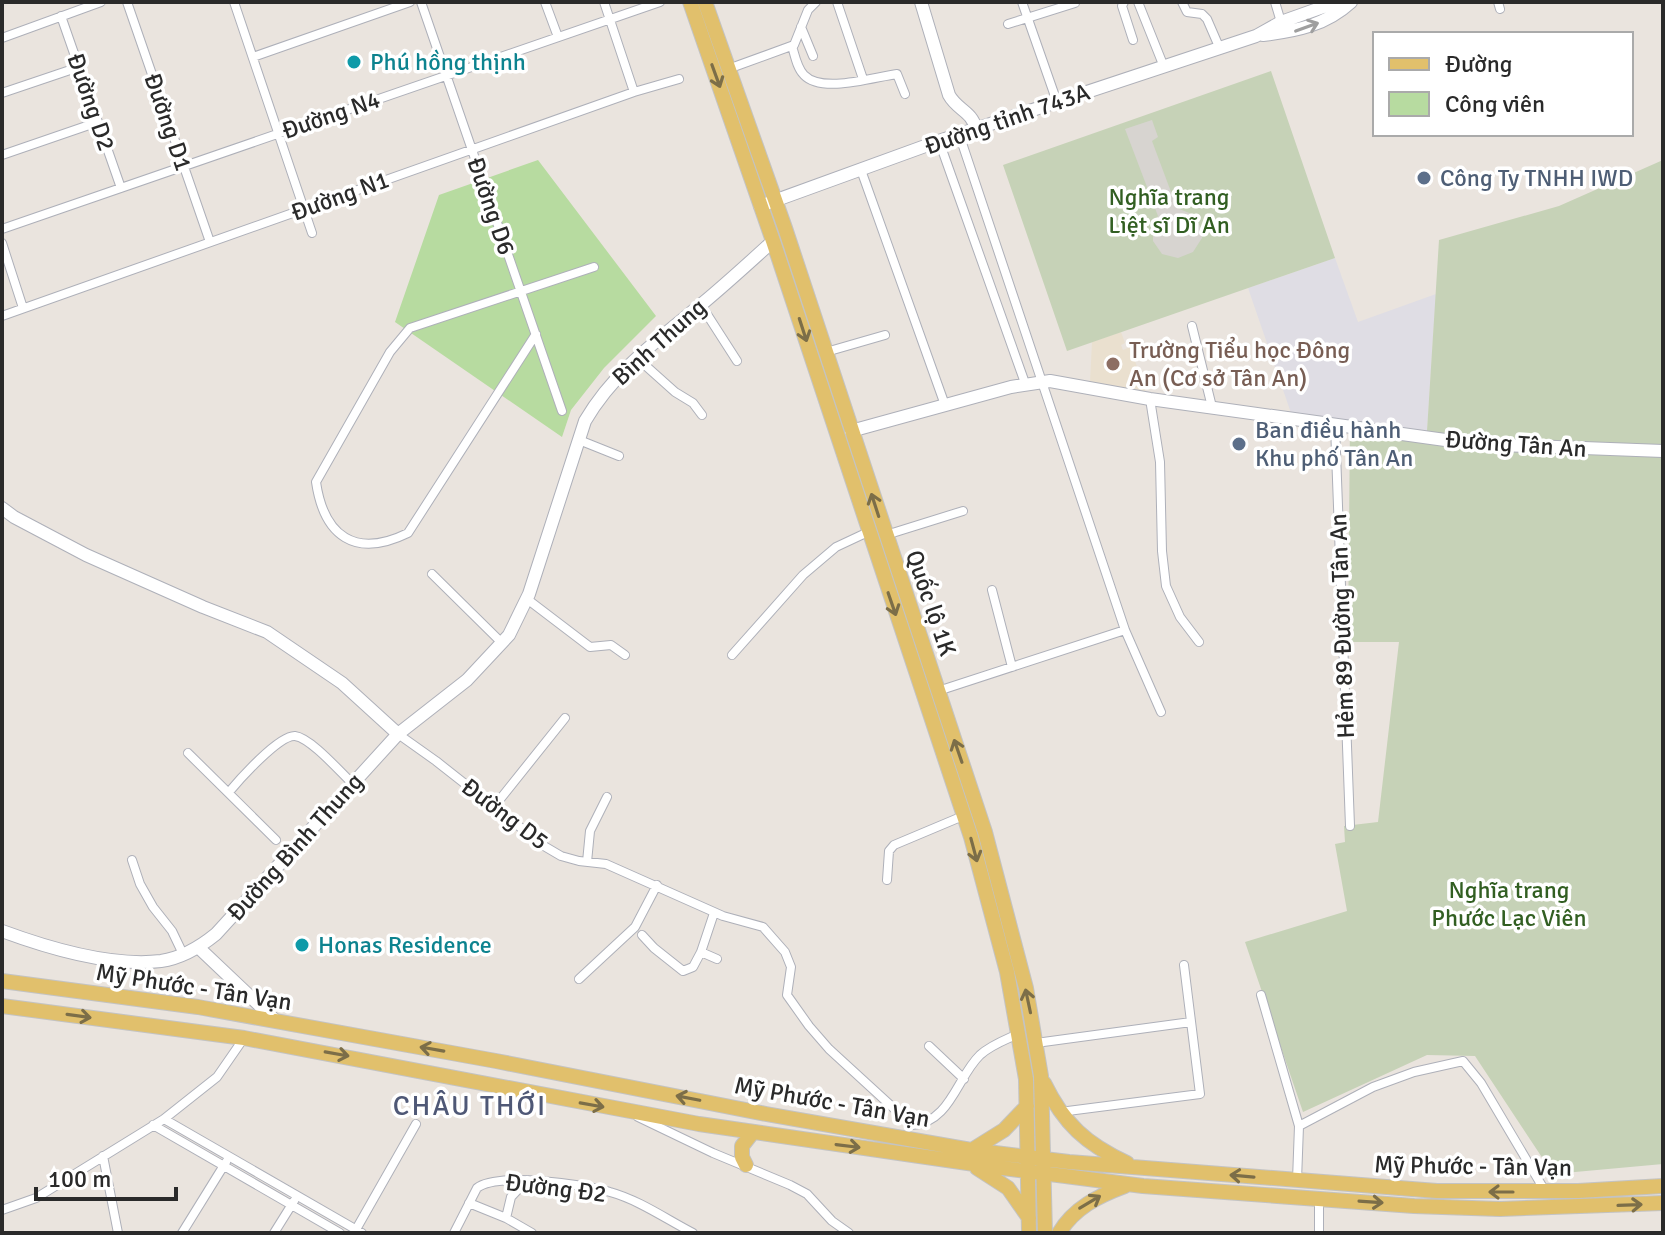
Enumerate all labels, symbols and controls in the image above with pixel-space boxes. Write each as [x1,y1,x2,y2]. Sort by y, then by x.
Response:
one-way arrow [1294,19,1319,33]
legend [1373,32,1633,136]
place label: Phú hồng thịnh [370,47,526,77]
street label: Đường D2 [60,49,122,155]
text: Đường [1445,49,1512,79]
marker: Phú hồng thịnh [345,53,363,71]
one-way arrow [710,63,724,87]
street label: Đường D1 [137,69,199,175]
street label: Đường tỉnh 743A [920,77,1094,161]
street label: Đường N4 [278,84,384,146]
text: Công viên [1445,89,1545,119]
street label: Đường D6 [460,153,522,259]
place label: Công Ty TNHH IWD [1440,163,1633,193]
street label: Đường N1 [287,164,393,228]
marker: Công Ty TNHH IWD [1415,169,1433,187]
park label: Nghĩa trang Liệt sĩ Dĩ An [1108,182,1230,240]
street label: Bình Thung [606,292,712,392]
one-way arrow [796,317,811,342]
place label: Trường Tiểu học Đông An (Cơ sở Tân An) [1129,335,1350,393]
marker: Trường Tiểu học Đông An (Cơ sở Tân An) [1104,355,1122,373]
place label: Ban điều hành Khu phố Tân An [1255,415,1413,473]
street label: Đường Tân An [1444,424,1588,464]
marker: Ban điều hành Khu phố Tân An [1230,435,1248,453]
one-way arrow [867,493,881,518]
street label: Hẻm 89 Đường Tân An [1323,513,1361,739]
street label: Quốc lộ 1K [899,546,963,660]
one-way arrow [885,591,900,616]
one-way arrow [950,739,965,764]
street label: Đường Bình Thung [221,767,369,927]
street label: Đường D5 [456,772,554,856]
one-way arrow [968,837,983,863]
park label: Nghĩa trang Phước Lạc Viên [1431,875,1587,933]
place label: Honas Residence [318,930,492,960]
marker: Honas Residence [293,936,311,954]
street label: Mỹ Phước - Tân Vạn [94,957,294,1017]
one-way arrow [1020,989,1035,1015]
one-way arrow [65,1009,92,1024]
one-way arrow [420,1041,446,1056]
one-way arrow [323,1047,349,1062]
street label: Mỹ Phước - Tân Vạn [732,1070,932,1134]
district label: CHÂU THỚI [393,1089,547,1123]
one-way arrow [675,1090,701,1105]
one-way arrow [578,1098,604,1113]
one-way arrow [834,1139,861,1154]
street label: Mỹ Phước - Tân Vạn [1374,1149,1572,1183]
scale bar [36,1151,176,1201]
text: 100 m [48,1164,111,1194]
street label: Đường Đ2 [504,1167,608,1209]
one-way arrow [1229,1168,1256,1183]
one-way arrow [1488,1184,1515,1200]
one-way arrow [1078,1194,1101,1210]
one-way arrow [1357,1195,1384,1210]
one-way arrow [1616,1197,1643,1212]

